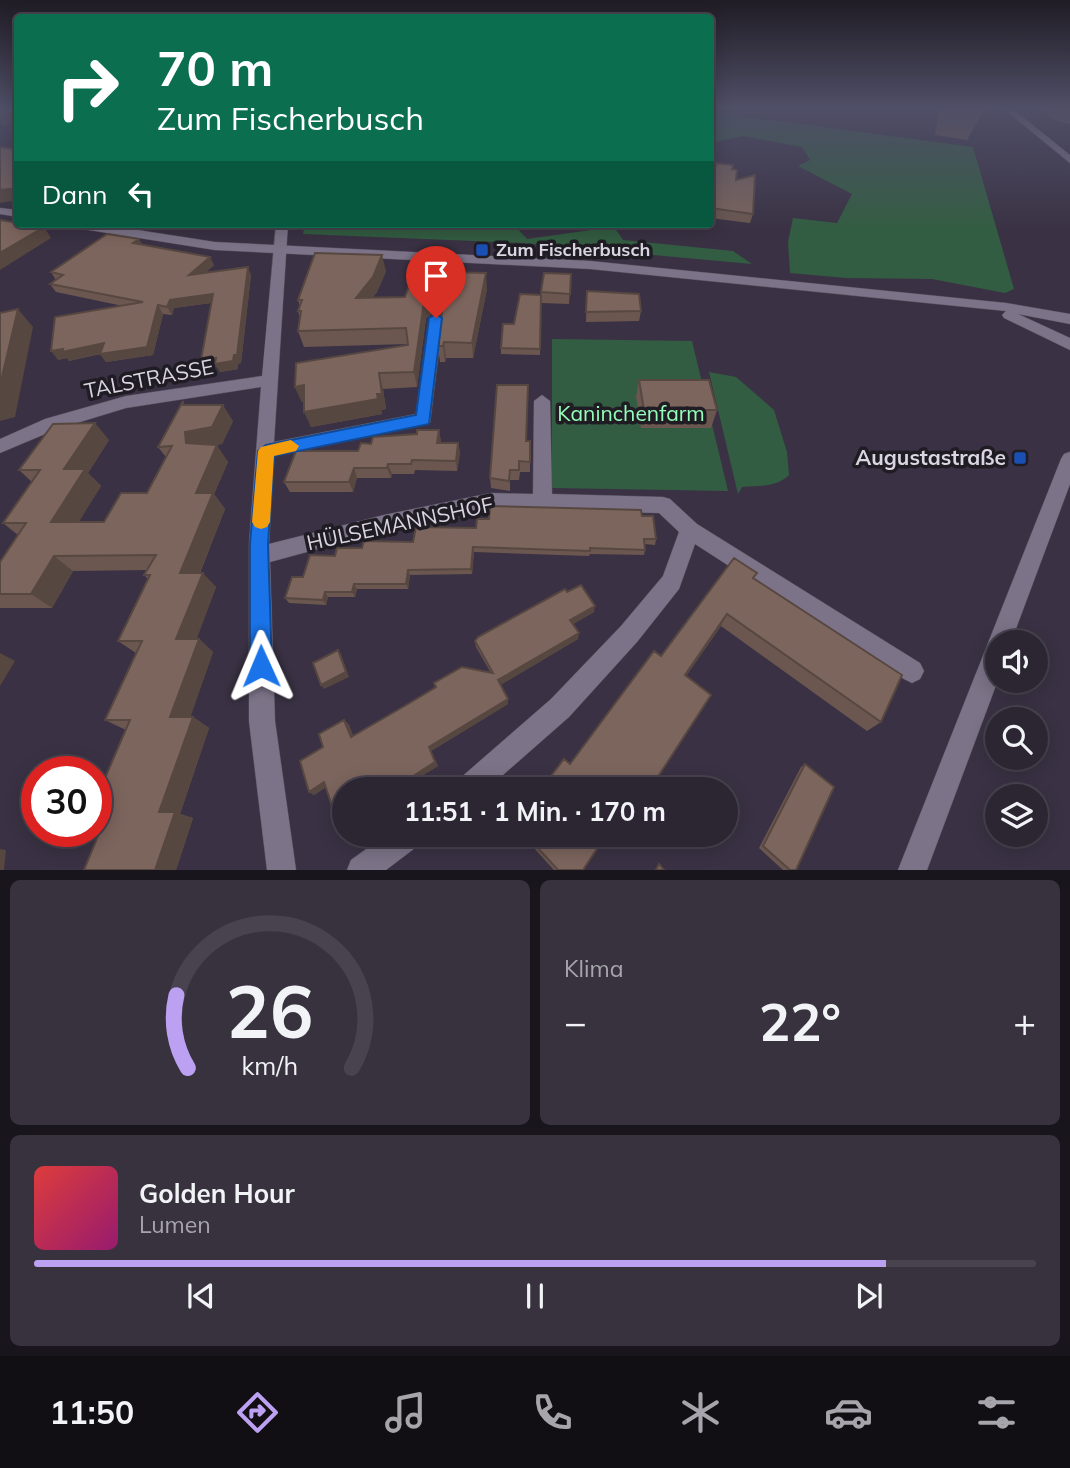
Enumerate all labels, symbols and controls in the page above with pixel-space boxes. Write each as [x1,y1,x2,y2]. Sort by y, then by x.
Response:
text: 70 m [157,37,273,98]
icon: right [42,42,133,133]
text: Zum Fischerbusch [157,98,424,138]
icon: left [122,175,160,213]
text: Dann [42,178,108,211]
place label: Zum Fischerbusch [496,238,650,261]
marker: Zum Fischerbusch [474,242,490,258]
pin [406,246,466,318]
icon: arrive [417,257,455,295]
street label: TALSTRASSE [82,353,216,403]
park label: Kaninchenfarm [557,400,705,426]
place label: Augustastraße [856,444,1006,470]
marker: Augustastraße [1012,450,1028,466]
street label: HÜLSEMANNSHOF [304,491,496,555]
position arrow [224,629,298,703]
map controls [985,630,1048,847]
button: sound [985,630,1048,693]
button: search [985,707,1048,770]
speed limit sign: 30 [21,756,112,847]
button: layers [985,784,1048,847]
text: 11:51 · 1 Min. · 170 m [404,795,666,828]
text: Klima [564,954,624,983]
text: 26 [226,966,314,1057]
text: 22° [759,989,841,1054]
text: − [564,998,587,1046]
text: + [1013,998,1036,1046]
text: km/h [242,1050,298,1081]
text: Golden Hour [139,1177,295,1210]
text: Lumen [139,1210,211,1239]
icon: previous [182,1277,220,1315]
icon: pause [516,1277,554,1315]
icon: next [850,1277,888,1315]
icon: directions [233,1388,282,1437]
icon: music [381,1388,430,1437]
icon: phone [528,1388,577,1437]
icon: climate [676,1388,725,1437]
icon: car [824,1388,873,1437]
icon: filters [972,1388,1021,1437]
text: 11:50 [49,1392,134,1432]

